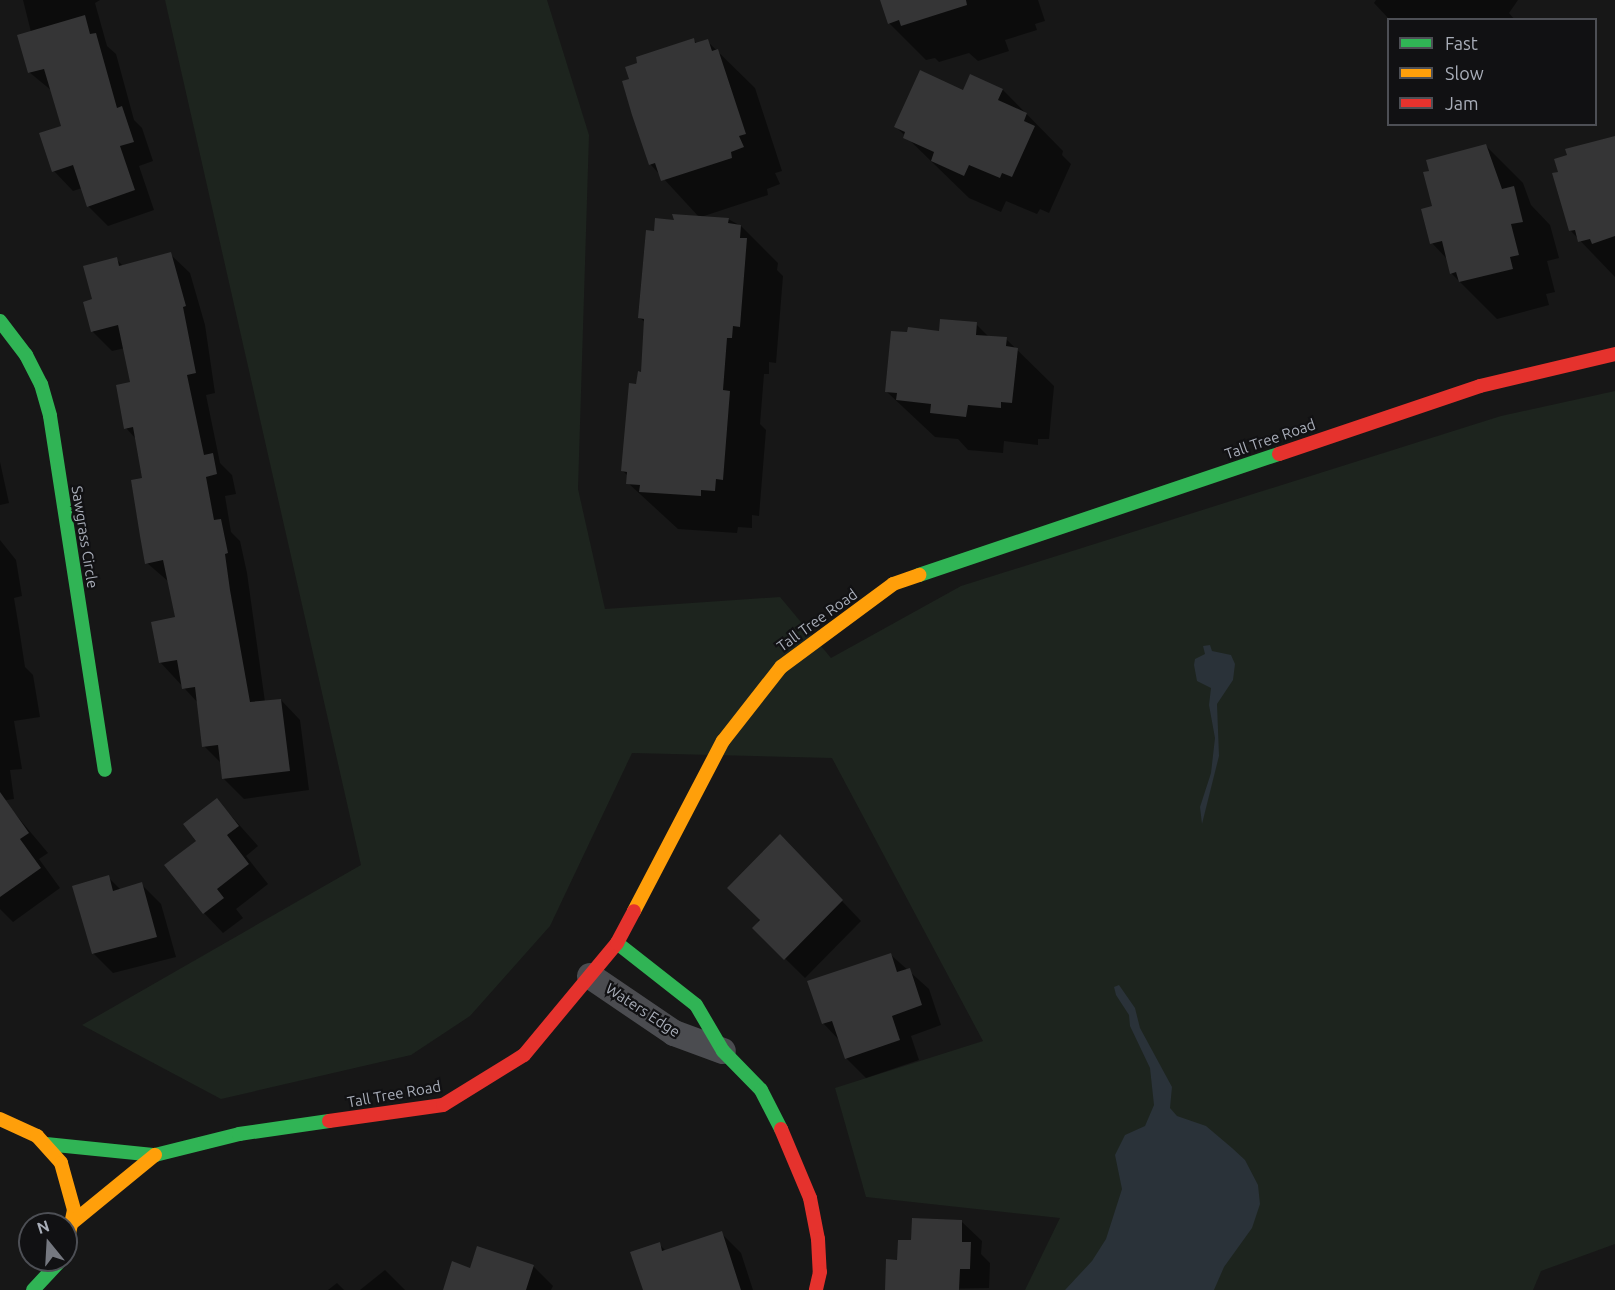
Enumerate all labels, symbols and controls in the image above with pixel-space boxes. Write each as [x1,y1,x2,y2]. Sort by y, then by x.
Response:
legend [1387,18,1597,126]
text: Fast [1445,33,1478,53]
text: Slow [1445,63,1484,83]
text: Jam [1445,93,1479,113]
street label: Tall Tree Road [1222,415,1318,463]
street label: Sawgrass Circle [68,485,102,589]
street label: Tall Tree Road [773,585,861,655]
street label: Waters Edge [602,979,684,1041]
street label: Tall Tree Road [346,1077,442,1111]
north arrow [18,1212,78,1272]
text: N [35,1216,52,1237]

